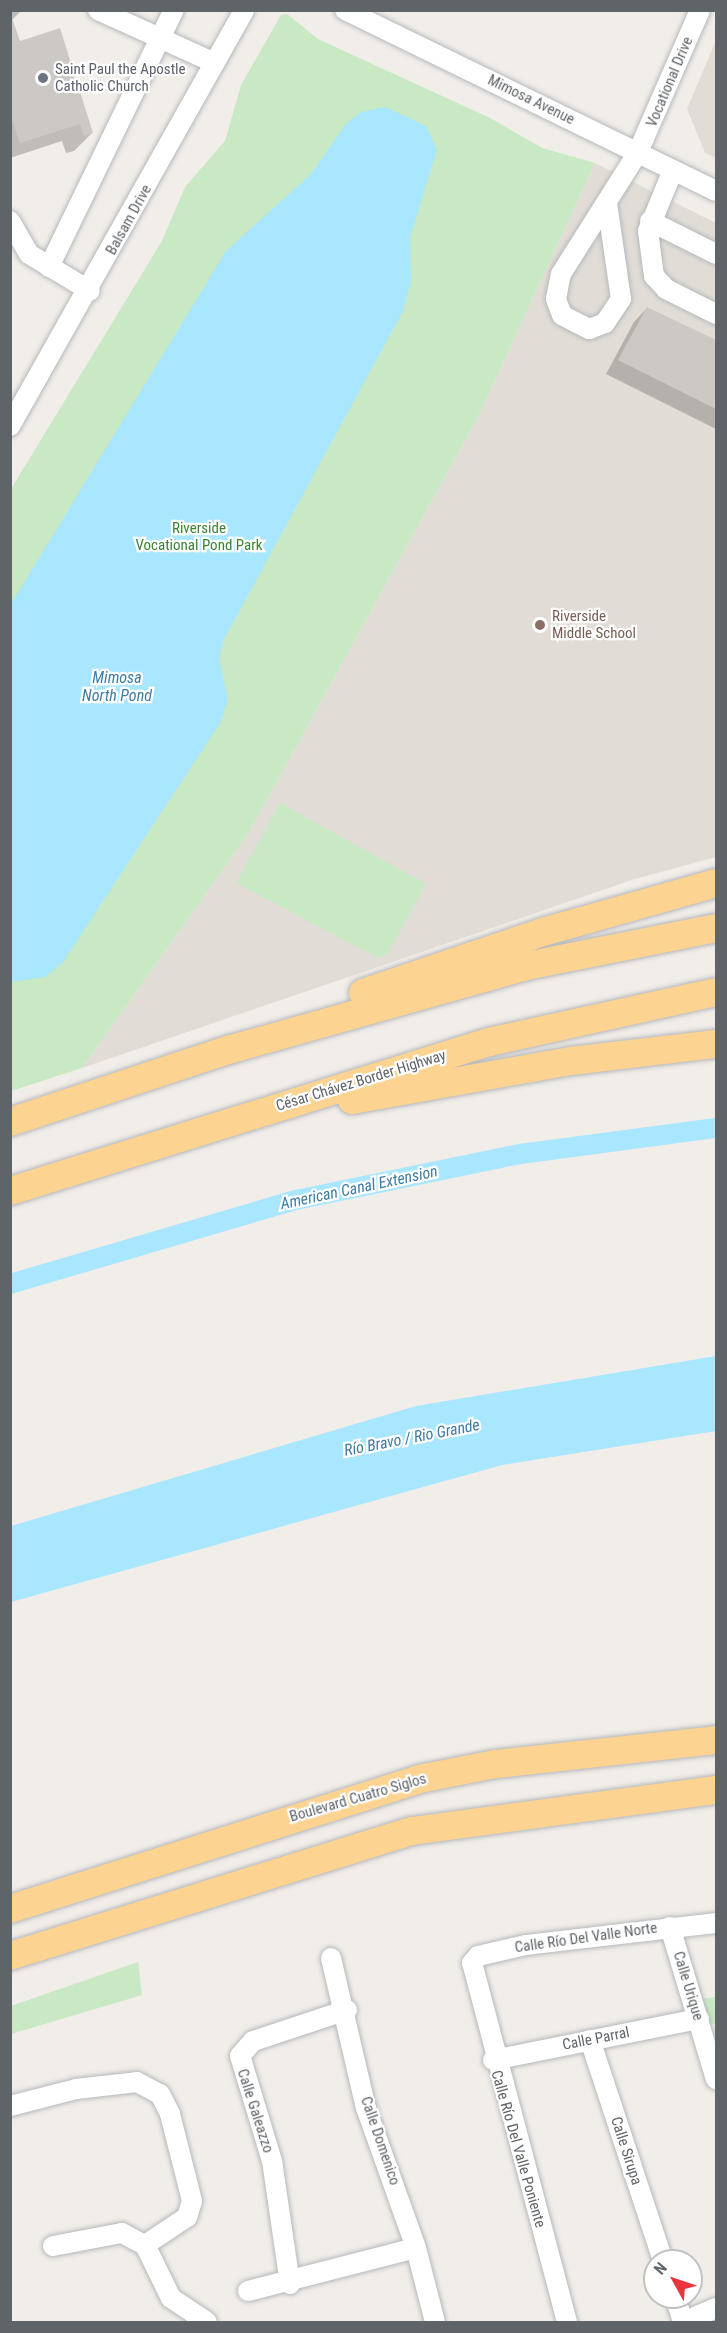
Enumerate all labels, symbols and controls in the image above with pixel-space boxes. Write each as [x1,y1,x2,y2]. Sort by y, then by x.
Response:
street label: Vocational Drive [643,34,697,130]
place label: Saint Paul the Apostle Catholic Church [55,60,186,95]
marker: Saint Paul the Apostle Catholic Church [36,71,50,85]
street label: Mimosa Avenue [485,71,577,129]
street label: Balsam Drive [102,182,156,258]
park label: Riverside Vocational Pond Park [135,519,263,554]
place label: Riverside Middle School [552,607,636,642]
marker: Riverside Middle School [533,618,547,632]
water label: Mimosa North Pond [82,668,152,706]
street label: César Chávez Border Highway [274,1047,448,1115]
water label: American Canal Extension [279,1162,439,1214]
water label: Río Bravo / Rio Grande [343,1415,481,1461]
street label: Boulevard Cuatro Siglos [288,1770,428,1826]
street label: Calle Río Del Valle Norte [514,1919,658,1957]
street label: Calle Urique [669,1949,707,2023]
street label: Calle Parral [561,2024,631,2054]
street label: Calle Galeazzo [233,2067,277,2155]
street label: Calle Río Del Valle Poniente [487,2068,549,2230]
street label: Calle Domenico [356,2094,404,2188]
street label: Calle Sirupa [607,2115,645,2187]
north arrow [643,2249,703,2309]
text: N [650,2259,671,2278]

